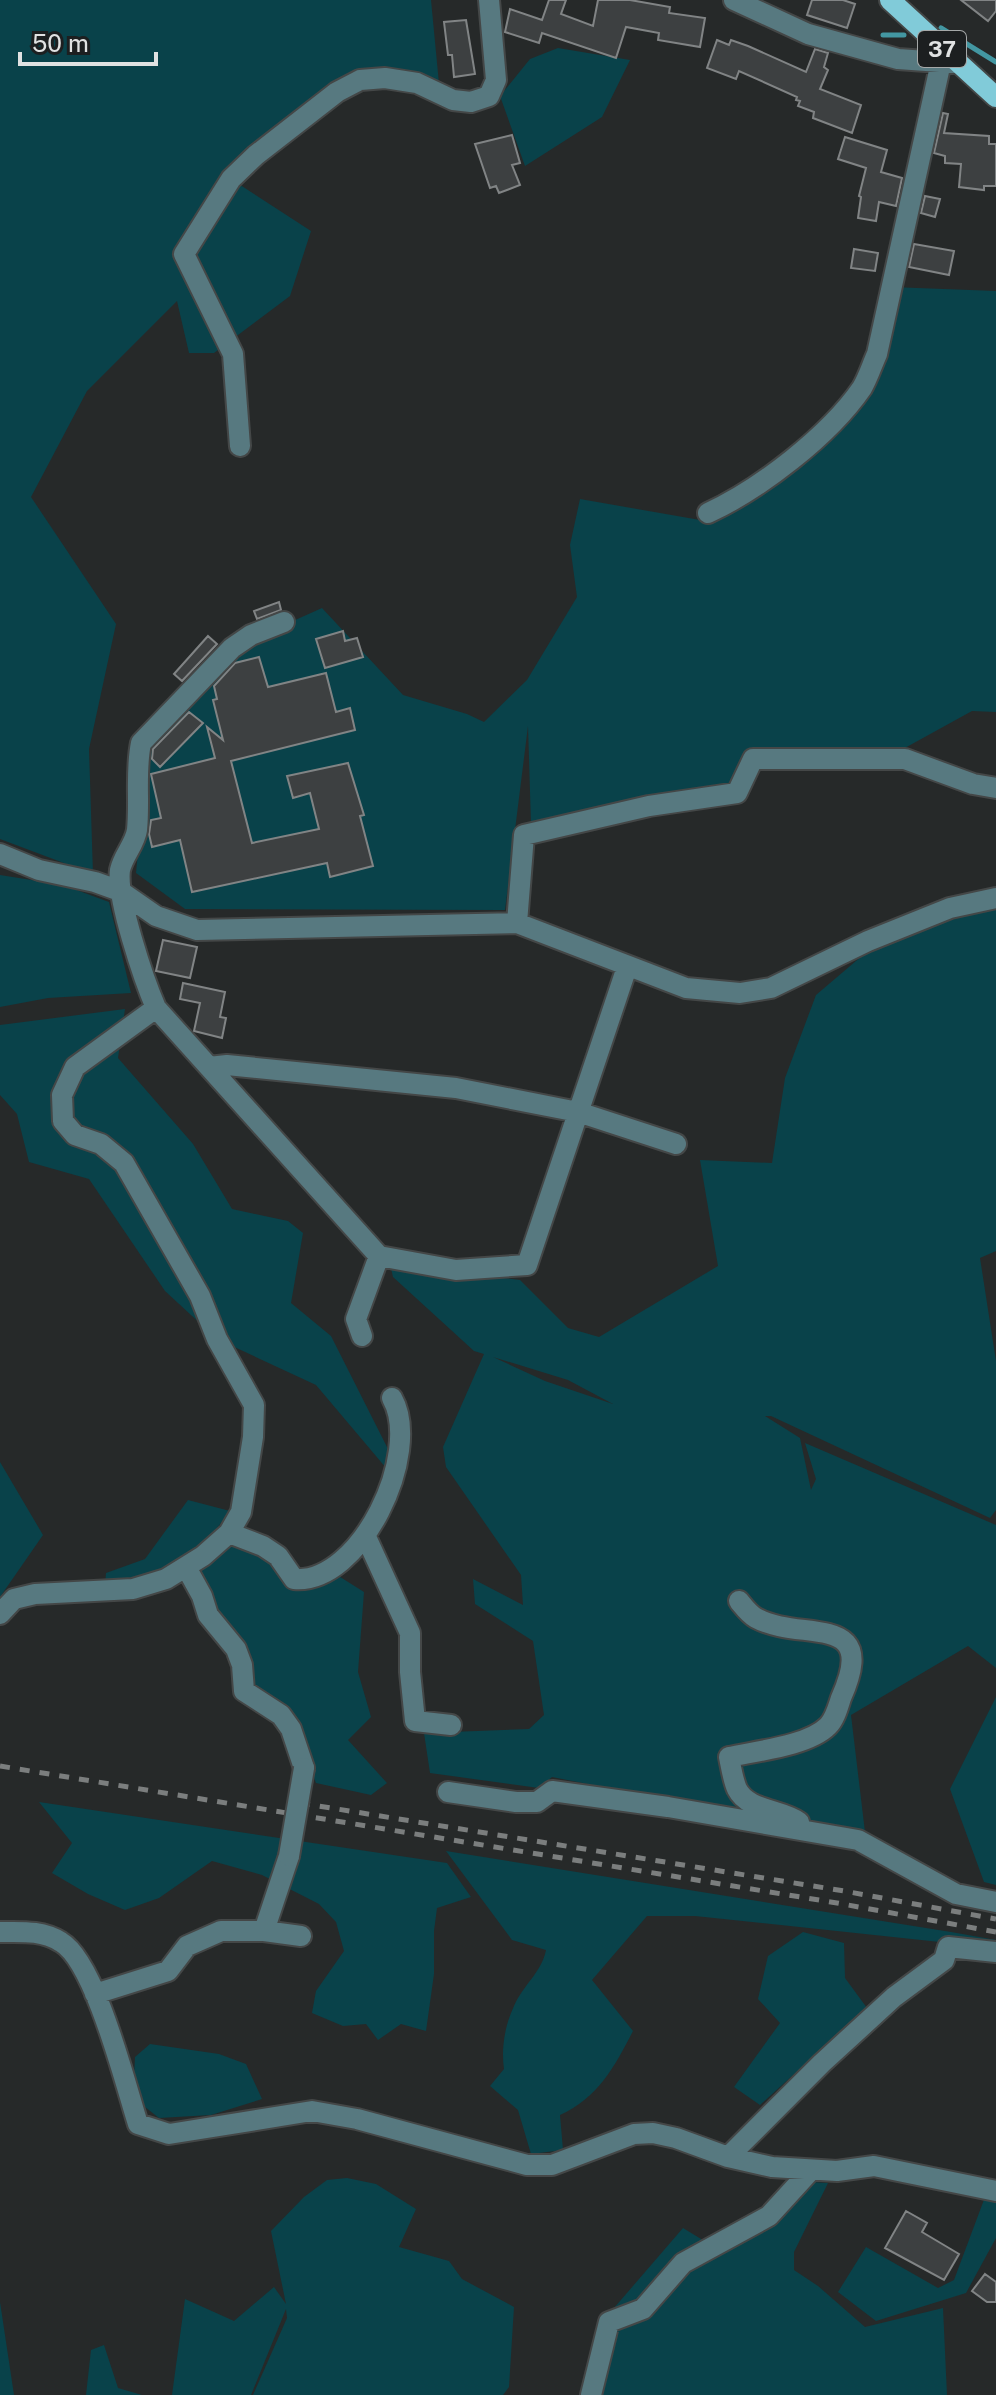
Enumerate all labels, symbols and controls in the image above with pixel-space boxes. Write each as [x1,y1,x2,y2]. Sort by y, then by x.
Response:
scale bar [20,16,156,66]
text: 50 m [32,29,89,57]
road number: 37 [918,31,966,67]

